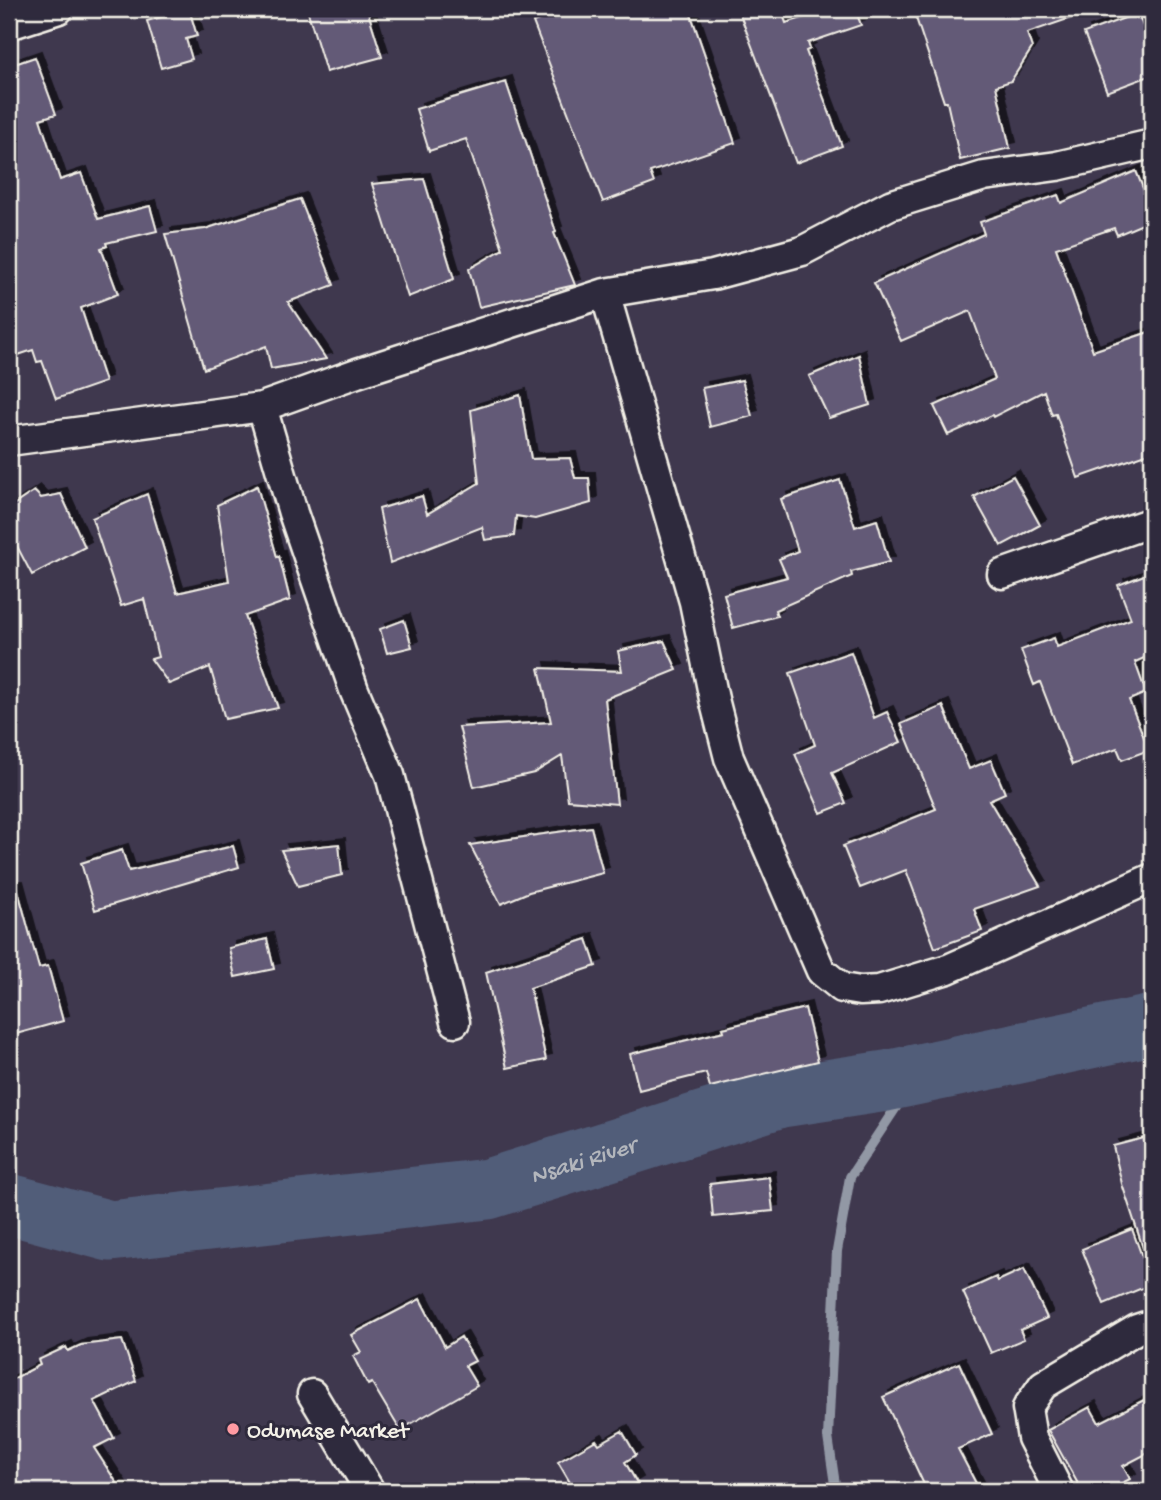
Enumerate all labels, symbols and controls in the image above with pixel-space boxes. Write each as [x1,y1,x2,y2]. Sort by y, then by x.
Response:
water label: Nsaki River [527,1131,644,1193]
place label: Odumase Market [247,1419,410,1446]
marker: Odumase Market [225,1421,241,1437]

